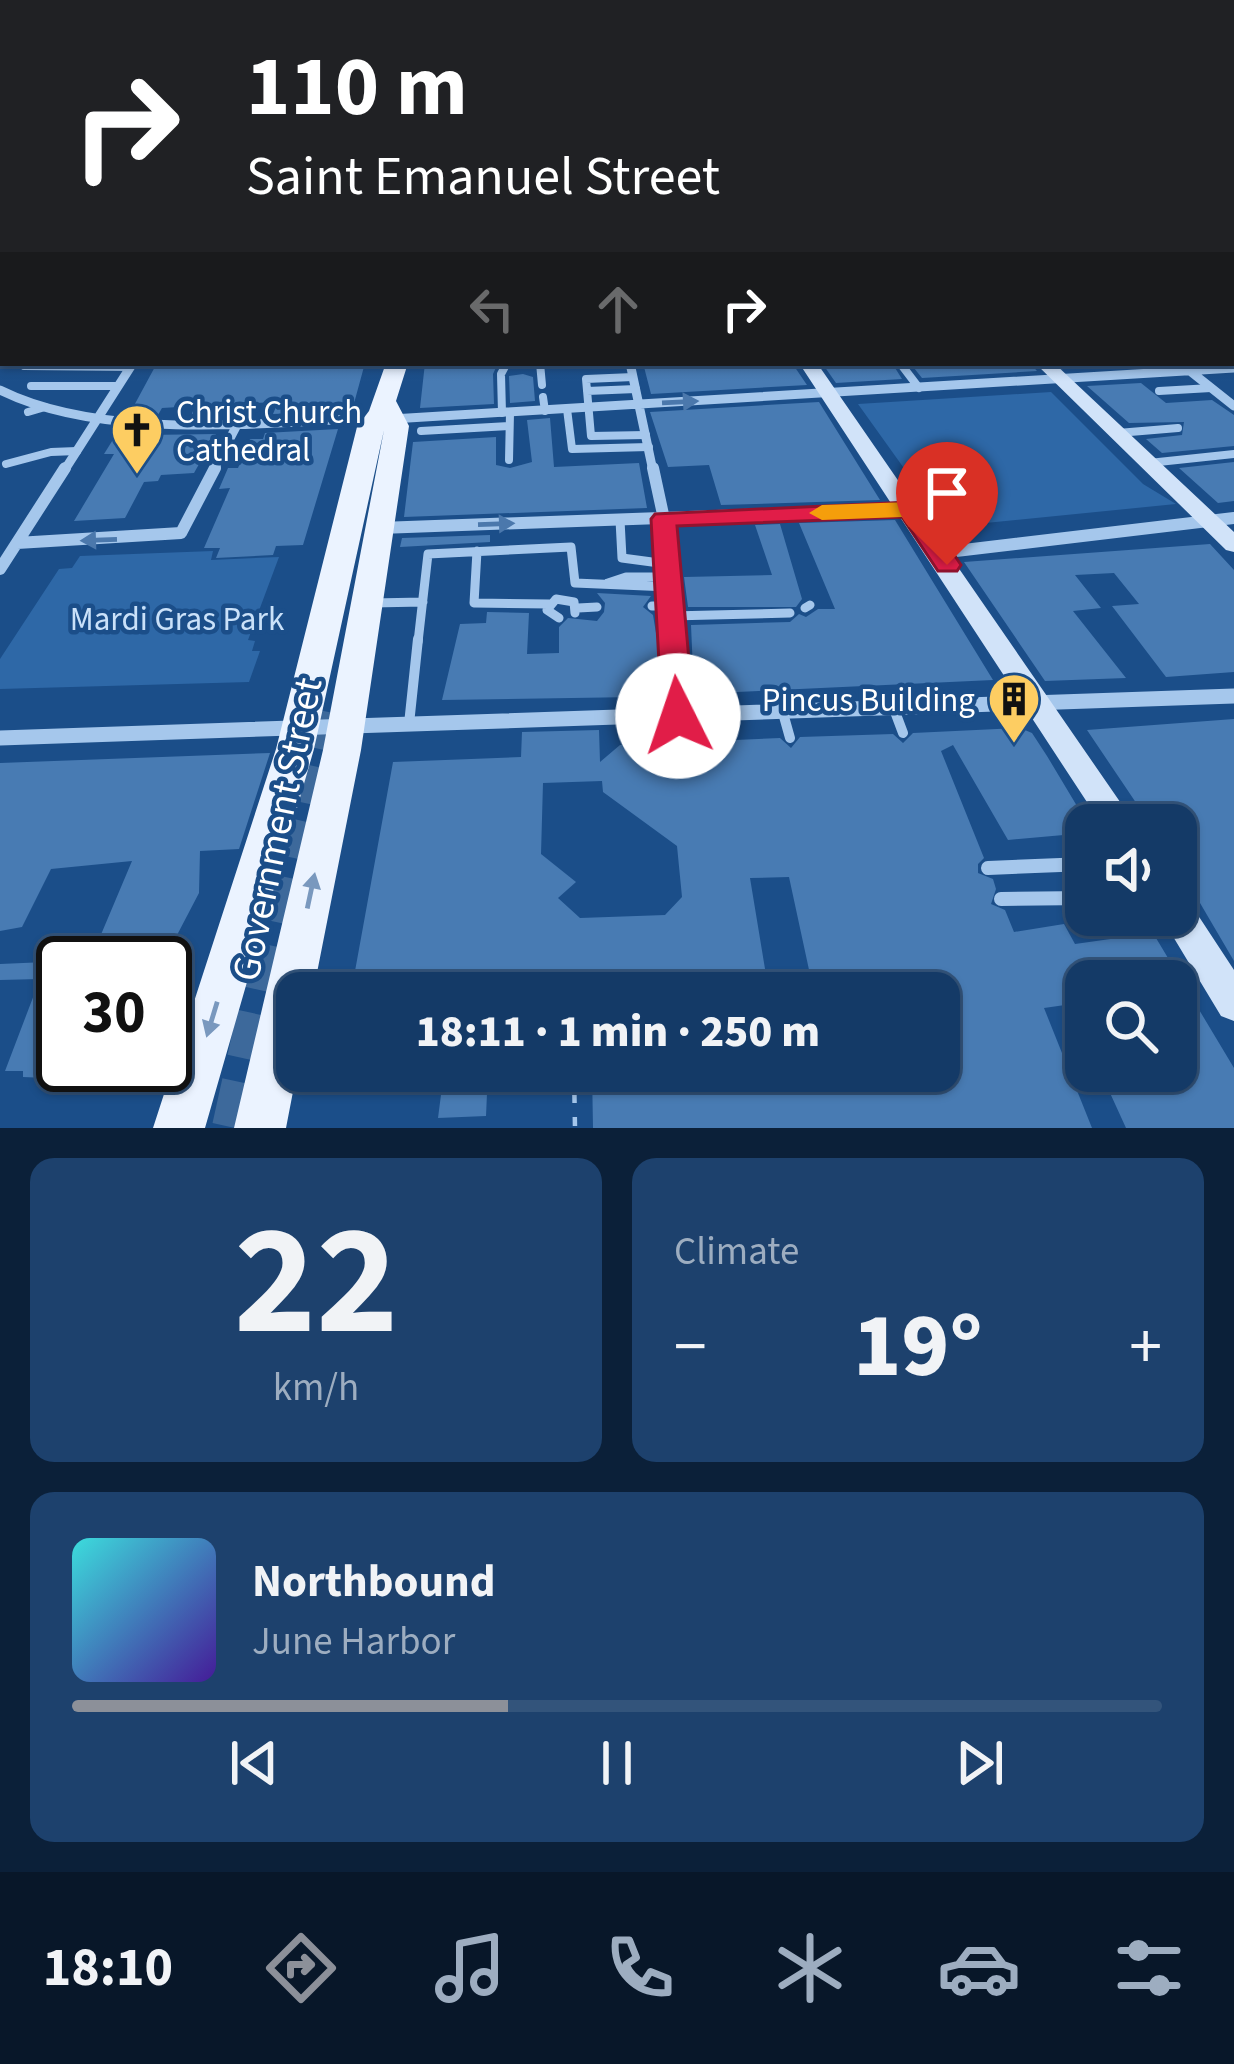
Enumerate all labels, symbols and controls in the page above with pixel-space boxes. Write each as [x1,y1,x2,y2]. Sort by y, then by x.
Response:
text: 110 m [246,28,468,148]
icon: right [48,48,204,204]
text: Saint Emanuel Street [246,139,720,216]
icon: left [459,276,525,342]
icon: ahead [585,276,651,342]
icon: right [711,276,777,342]
place label: Christ Church Cathedral [176,389,362,474]
one-way arrow [662,392,700,411]
church icon: Christ Church Cathedral [109,402,165,476]
pin [896,442,998,565]
icon: arrive [914,460,980,526]
one-way arrow [478,514,516,533]
one-way arrow [79,530,117,549]
park label: Mardi Gras Park [70,596,285,643]
position arrow [615,653,741,779]
building icon: Pincus Building [986,671,1042,745]
street label: Government Street [218,672,337,986]
place label: Pincus Building [762,677,975,724]
map controls [1065,804,1197,1092]
button: sound [1065,804,1197,936]
one-way arrow [303,871,322,909]
speed limit sign: 30 [36,936,192,1092]
button: search [1065,960,1197,1092]
text: 18:11 · 1 min · 250 m [416,1000,820,1064]
one-way arrow [202,1001,220,1038]
text: 22 [234,1171,398,1393]
text: Climate [674,1224,799,1280]
text: 19° [853,1283,983,1411]
text: − [674,1300,707,1394]
text: + [1129,1300,1162,1394]
text: km/h [273,1360,359,1416]
text: Northbound [252,1550,496,1614]
text: June Harbor [252,1614,455,1670]
icon: previous [221,1730,287,1796]
icon: pause [584,1730,650,1796]
icon: next [947,1730,1013,1796]
icon: directions [259,1926,343,2010]
icon: music [428,1926,512,2010]
icon: phone [598,1926,682,2010]
icon: climate [768,1926,852,2010]
icon: car [937,1926,1021,2010]
icon: filters [1107,1926,1191,2010]
text: 18:10 [43,1930,173,2007]

